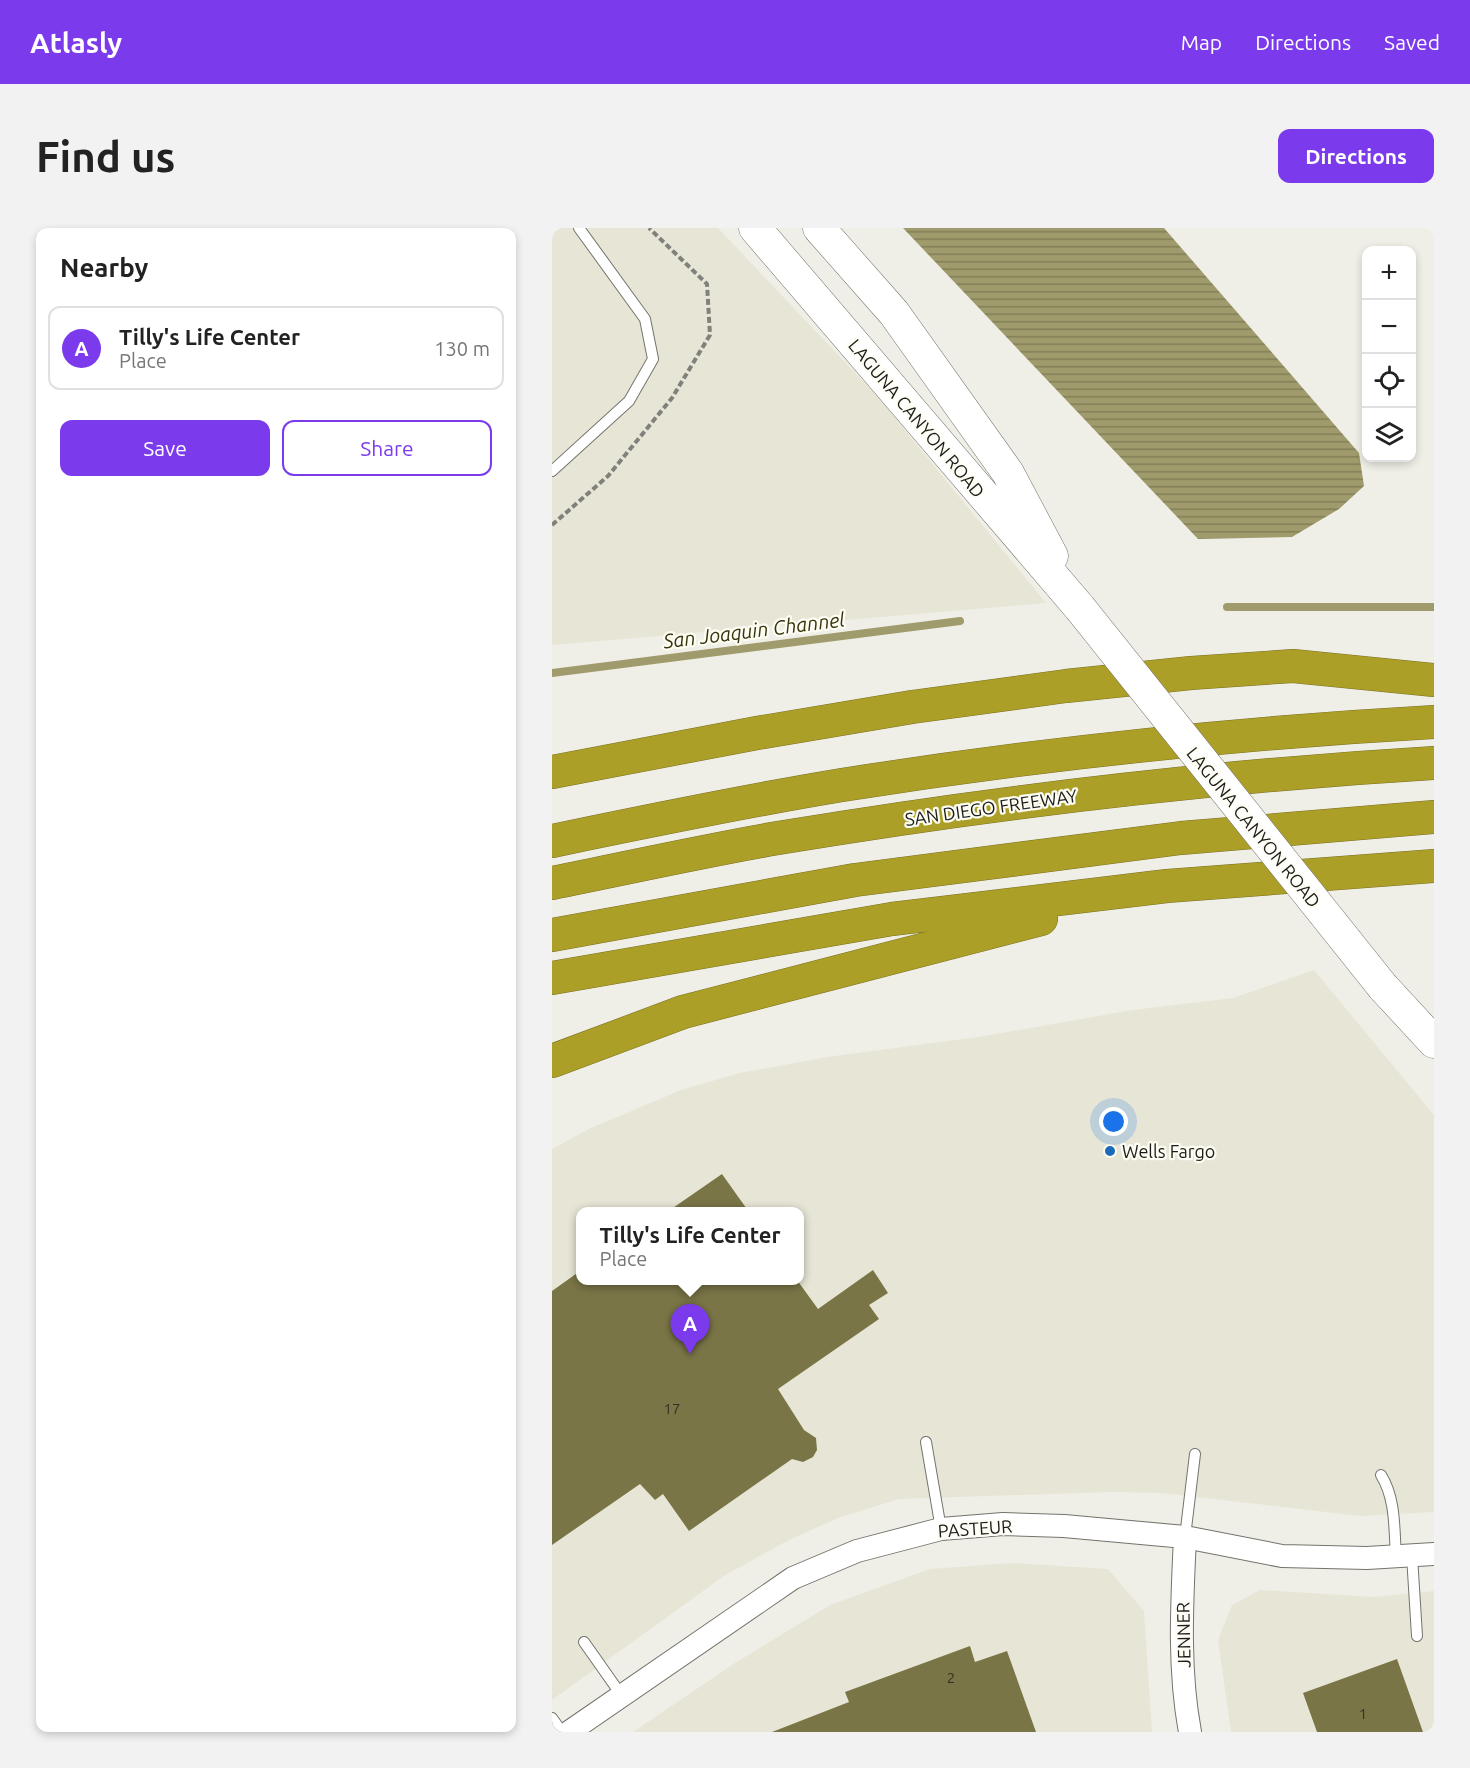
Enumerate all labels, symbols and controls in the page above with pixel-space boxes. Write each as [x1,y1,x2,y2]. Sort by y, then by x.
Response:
text: Atlasly [30,27,122,58]
text: Map [1181,30,1222,54]
text: Directions [1255,30,1351,54]
text: Saved [1384,30,1440,54]
button: Directions [1278,129,1434,183]
text: Find us [36,133,175,180]
map controls [1362,246,1416,462]
button: + [1362,246,1416,300]
text: Nearby [60,253,148,282]
button: − [1362,300,1416,354]
text: Tilly's Life Center [119,324,300,349]
street label: LAGUNA CANYON ROAD [845,335,989,501]
text: A [74,337,89,360]
text: 130 m [434,337,490,360]
text: Place [119,349,167,372]
button: locate [1362,354,1416,408]
button: layers [1362,408,1416,462]
button: Save [60,420,270,476]
button: Share [282,420,492,476]
water label: San Joaquin Channel [661,607,846,653]
street label: LAGUNA CANYON ROAD [1183,743,1325,911]
street label: SAN DIEGO FREEWAY [904,785,1079,829]
your location [1099,1107,1128,1136]
place label: Wells Fargo [1122,1141,1215,1161]
marker: Wells Fargo [1103,1144,1117,1158]
popup [576,1207,804,1285]
text: Tilly's Life Center [599,1222,781,1247]
text: Place [599,1247,647,1270]
pin: A [670,1304,710,1354]
house number: 17 [664,1400,680,1417]
street label: PASTEUR [937,1515,1013,1541]
street label: JENNER [1172,1602,1194,1668]
house number: 2 [947,1669,955,1686]
house number: 1 [1359,1705,1367,1722]

